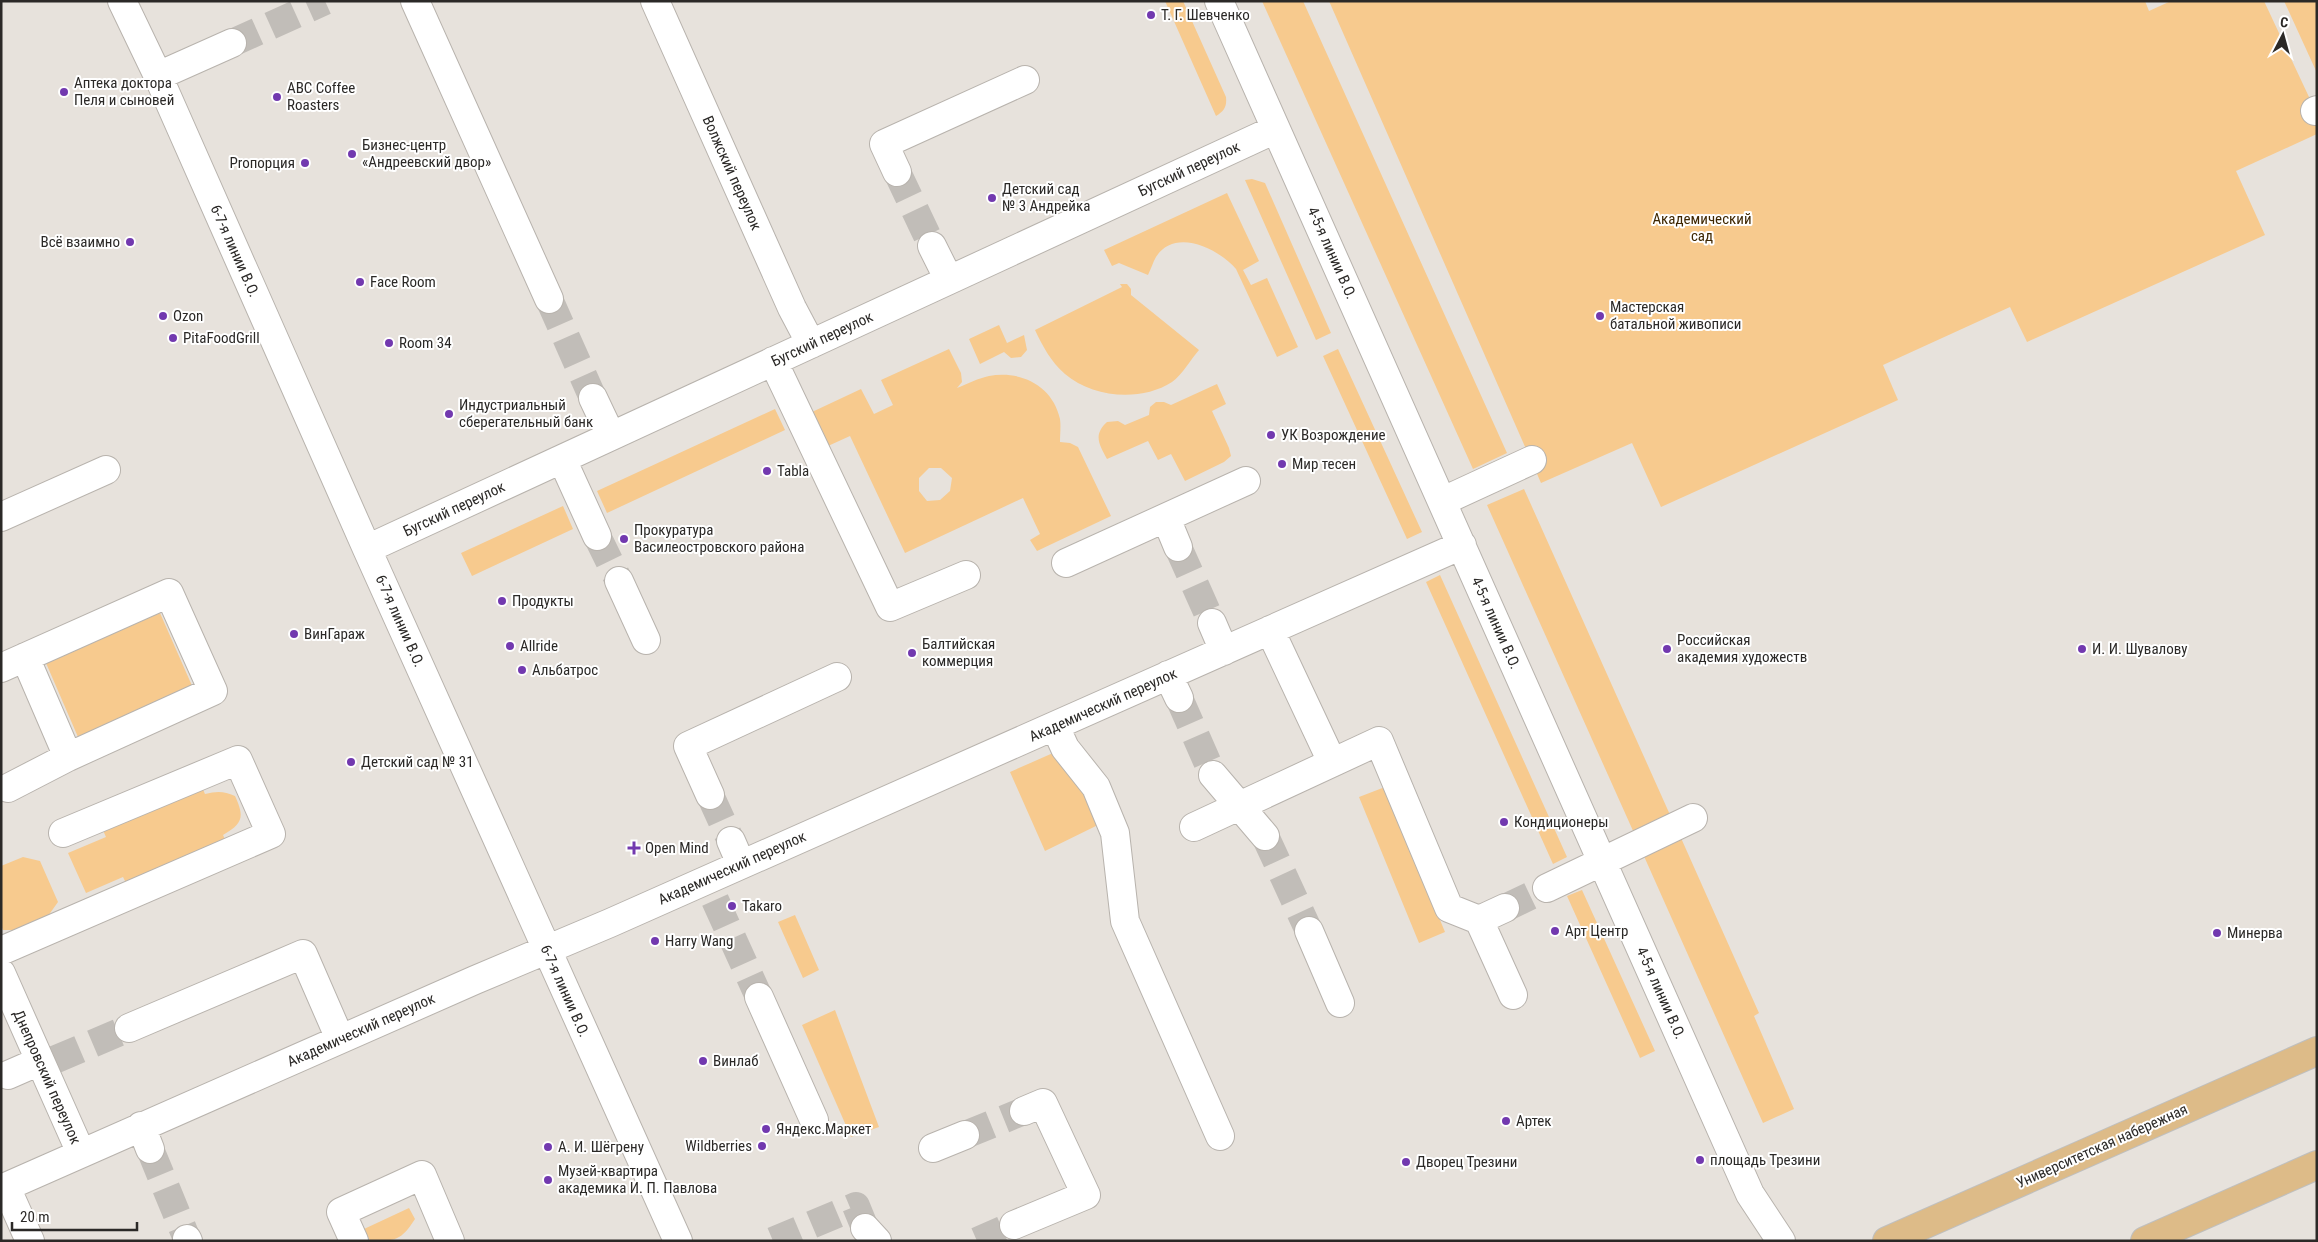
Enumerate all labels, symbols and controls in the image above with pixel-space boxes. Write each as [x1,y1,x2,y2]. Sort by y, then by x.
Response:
place label: Т. Г. Шевченко [1161,6,1250,24]
marker: Т. Г. Шевченко [1145,9,1157,21]
north arrow [2258,10,2308,60]
text: С [2280,14,2289,30]
place label: Аптека доктора Пеля и сыновей [74,74,174,109]
place label: ABC Coffee Roasters [287,79,355,114]
marker: Аптека доктора Пеля и сыновей [58,86,70,98]
marker: ABC Coffee Roasters [271,91,283,103]
street label: Волжский переулок [699,113,765,233]
place label: Бизнес-центр «Андреевский двор» [362,136,491,171]
street label: Бугский переулок [1135,138,1243,200]
marker: Бизнес-центр «Андреевский двор» [346,148,358,160]
place label: Proпорция [229,154,295,172]
marker: Proпорция [299,157,311,169]
place label: Детский сад № 3 Андрейка [1002,180,1090,215]
marker: Детский сад № 3 Андрейка [986,192,998,204]
street label: 6-7-я линии В.О. [207,202,263,300]
street label: 4-5-я линии В.О. [1304,204,1360,302]
park label: Академический сад [1652,210,1752,245]
place label: Всё взаимно [40,233,120,251]
marker: Всё взаимно [124,236,136,248]
place label: Face Room [370,273,436,291]
marker: Face Room [354,276,366,288]
place label: Мастерская батальной живописи [1610,298,1741,333]
place label: Ozon [173,307,203,325]
street label: Бугский переулок [768,308,876,370]
marker: Ozon [157,310,169,322]
marker: Мастерская батальной живописи [1594,310,1606,322]
place label: PitaFoodGrill [183,329,260,347]
marker: PitaFoodGrill [167,332,179,344]
place label: Room 34 [399,334,452,352]
marker: Room 34 [383,337,395,349]
place label: Индустриальный сберегательный банк [459,396,593,431]
marker: Индустриальный сберегательный банк [443,408,455,420]
place label: УК Возрождение [1281,426,1386,444]
marker: УК Возрождение [1265,429,1277,441]
place label: Мир тесен [1292,455,1356,473]
marker: Мир тесен [1276,458,1288,470]
place label: Tabla [777,462,809,480]
marker: Tabla [761,465,773,477]
street label: Бугский переулок [400,478,508,540]
place label: Прокуратура Василеостровского района [634,521,804,556]
marker: Прокуратура Василеостровского района [618,533,630,545]
street label: 6-7-я линии В.О. [372,572,428,670]
street label: 4-5-я линии В.О. [1468,574,1524,672]
place label: Продукты [512,592,574,610]
marker: Продукты [496,595,508,607]
place label: ВинГараж [304,625,365,643]
marker: ВинГараж [288,628,300,640]
place label: Российская академия художеств [1677,631,1807,666]
place label: Балтийская коммерция [922,635,995,670]
place label: Allride [520,637,558,655]
marker: Allride [504,640,516,652]
place label: И. И. Шувалову [2092,640,2188,658]
marker: Российская академия художеств [1661,643,1673,655]
marker: И. И. Шувалову [2076,643,2088,655]
marker: Балтийская коммерция [906,647,918,659]
place label: Альбатрос [532,661,598,679]
marker: Альбатрос [516,664,528,676]
street label: Академический переулок [1026,664,1180,746]
place label: Детский сад № 31 [361,753,474,771]
marker: Детский сад № 31 [345,756,357,768]
place label: Кондиционеры [1514,813,1608,831]
marker: Кондиционеры [1498,816,1510,828]
street label: Академический переулок [655,827,809,909]
place label: Open Mind [645,839,709,857]
marker: Open Mind [627,841,641,855]
place label: Takaro [742,897,782,915]
marker: Takaro [726,900,738,912]
place label: Арт Центр [1565,922,1628,940]
place label: Минерва [2227,924,2283,942]
marker: Арт Центр [1549,925,1561,937]
marker: Минерва [2211,927,2223,939]
place label: Harry Wang [665,932,733,950]
marker: Harry Wang [649,935,661,947]
street label: 6-7-я линии В.О. [537,942,593,1040]
street label: 4-5-я линии В.О. [1633,944,1689,1042]
street label: Академический переулок [284,989,438,1071]
street label: Днепровский переулок [9,1007,85,1147]
place label: Винлаб [713,1052,759,1070]
marker: Винлаб [697,1055,709,1067]
street label: Университетская набережная [2014,1100,2190,1192]
place label: Артек [1516,1112,1552,1130]
marker: Артек [1500,1115,1512,1127]
place label: Яндекс.Маркет [776,1120,871,1138]
marker: Яндекс.Маркет [760,1123,772,1135]
place label: Wildberries [685,1137,752,1155]
place label: А. И. Шёгрену [558,1138,644,1156]
marker: Wildberries [756,1140,768,1152]
marker: А. И. Шёгрену [542,1141,554,1153]
place label: площадь Трезини [1710,1151,1820,1169]
place label: Дворец Трезини [1416,1153,1517,1171]
marker: площадь Трезини [1694,1154,1706,1166]
marker: Дворец Трезини [1400,1156,1412,1168]
place label: Музей-квартира академика И. П. Павлова [558,1162,717,1197]
marker: Музей-квартира академика И. П. Павлова [542,1174,554,1186]
scale bar [12,1200,138,1232]
text: 20 m [20,1208,50,1226]

